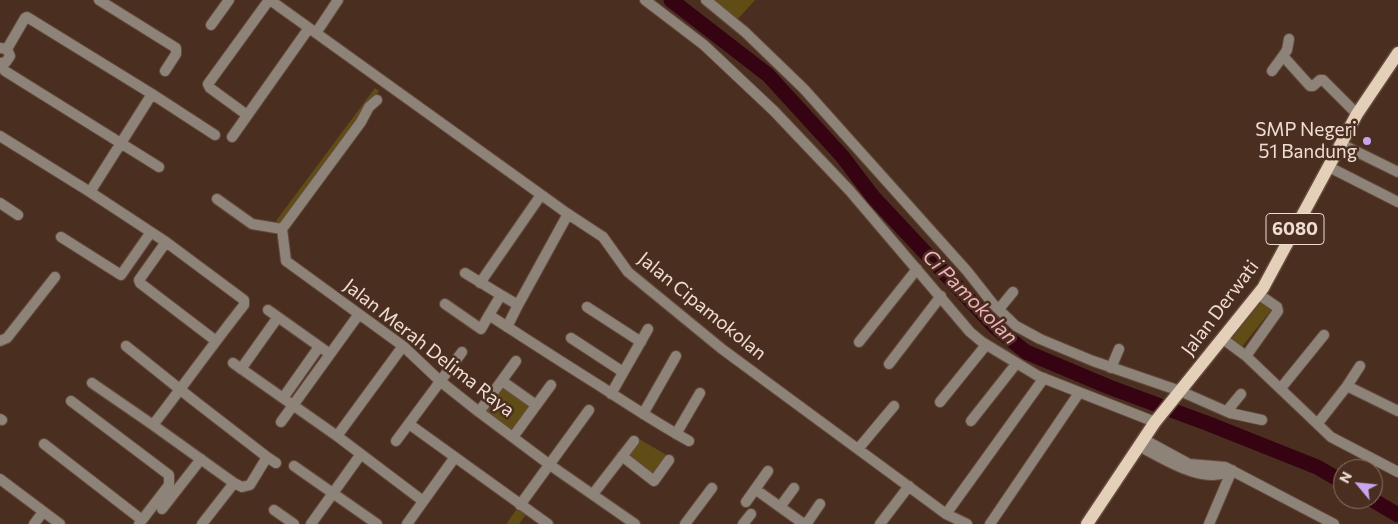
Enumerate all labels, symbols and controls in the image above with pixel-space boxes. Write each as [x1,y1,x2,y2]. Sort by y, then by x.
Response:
place label: SMP Negeri 51 Bandung [1255,119,1357,163]
marker: SMP Negeri 51 Bandung [1361,135,1373,147]
road number: 6080 [1266,213,1324,244]
water label: Ci Pamokolan [918,245,1022,349]
street label: Jalan Cipamokolan [633,247,771,365]
street label: Jalan Derwati [1177,256,1263,360]
street label: Jalan Merah Delima Raya [339,274,519,422]
north arrow [1333,459,1383,509]
text: N [1335,469,1355,486]

